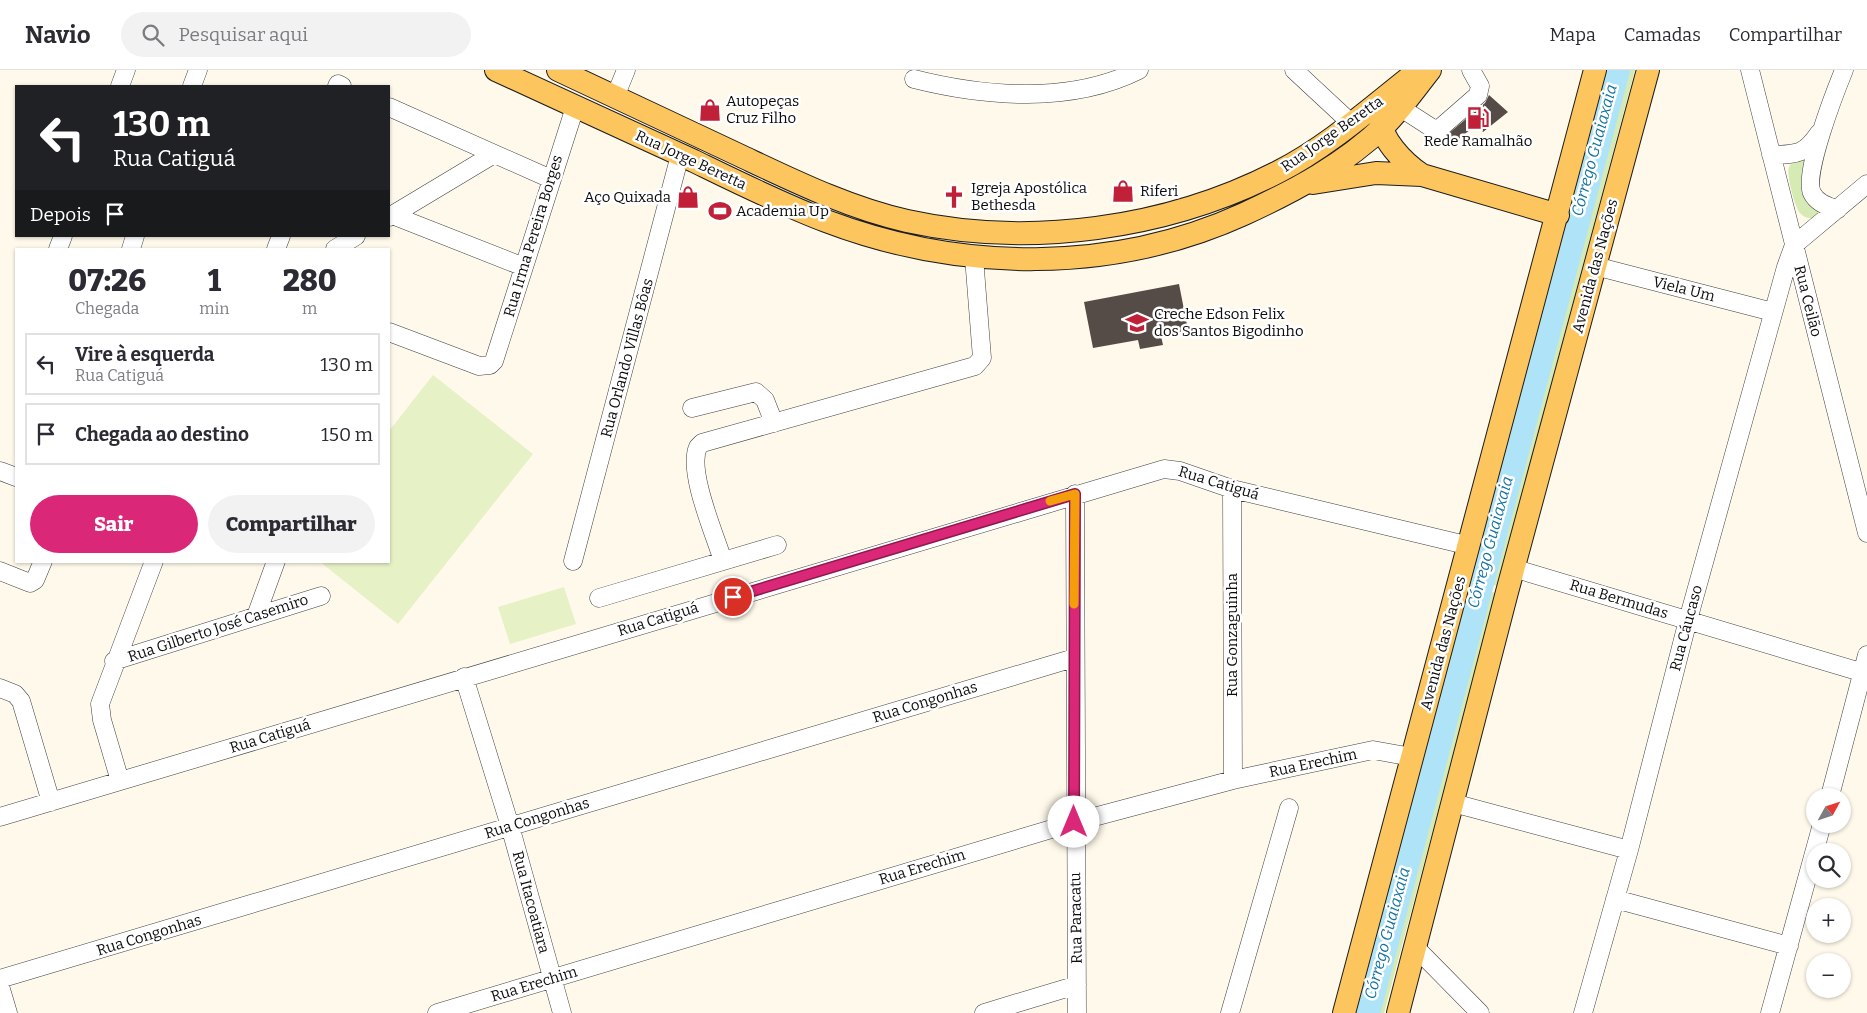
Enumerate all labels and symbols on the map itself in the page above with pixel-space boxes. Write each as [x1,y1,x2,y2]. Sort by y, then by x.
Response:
water label: Córrego Guaiaxaia [1567,82,1621,218]
place label: Autopeças Cruz Filho [726,92,799,127]
street label: Rua Jorge Beretta [1278,92,1386,176]
shop icon: Autopeças Cruz Filho [697,97,723,123]
fuel station icon: Rede Ramalhão [1465,105,1491,131]
street label: Rua Jorge Beretta [633,126,749,194]
place label: Rede Ramalhão [1424,132,1532,150]
street label: Rua Irma Pereira Borges [500,153,566,319]
shop icon: Riferi [1110,178,1136,204]
place label: Igreja Apostólica Bethesda [971,179,1087,214]
place label: Riferi [1140,182,1179,200]
shop icon: Aço Quixada [675,184,701,210]
church icon: Igreja Apostólica Bethesda [941,184,967,210]
place label: Aço Quixada [584,188,671,206]
street label: Avenida das Nações [1568,197,1622,335]
sports icon: Academia Up [707,198,733,224]
place label: Academia Up [736,202,829,220]
street label: Rua Ceilão [1790,263,1826,339]
street label: Viela Um [1651,273,1718,306]
street label: Rua Orlando Villas Bôas [597,276,657,440]
place label: Creche Edson Felix dos Santos Bigodinho [1154,305,1304,340]
school or university icon: Creche Edson Felix dos Santos Bigodinho [1124,310,1150,336]
street label: Rua Catiguá [1176,462,1262,504]
water label: Córrego Guaiaxaia [1463,474,1517,610]
street label: Rua Gonzaguinha [1223,573,1241,697]
street label: Avenida das Nações [1416,574,1470,712]
street label: Rua Bermudas [1568,575,1670,623]
pin [712,576,754,618]
street label: Rua Cáucaso [1666,583,1706,673]
street label: Rua Gilberto José Casemiro [125,590,311,666]
street label: Rua Catiguá [615,598,701,640]
street label: Rua Congonhas [870,678,980,726]
street label: Rua Catiguá [227,715,313,757]
street label: Rua Erechim [1267,745,1359,781]
north arrow [1806,788,1851,832]
street label: Rua Congonhas [482,794,592,842]
position arrow [1047,795,1099,847]
street label: Rua Erechim [877,845,968,889]
street label: Rua Itacoatiara [509,849,553,955]
water label: Córrego Guaiaxaia [1360,865,1414,1001]
street label: Rua Paracatu [1066,872,1086,964]
street label: Rua Congonhas [94,911,204,959]
street label: Rua Erechim [489,962,580,1006]

